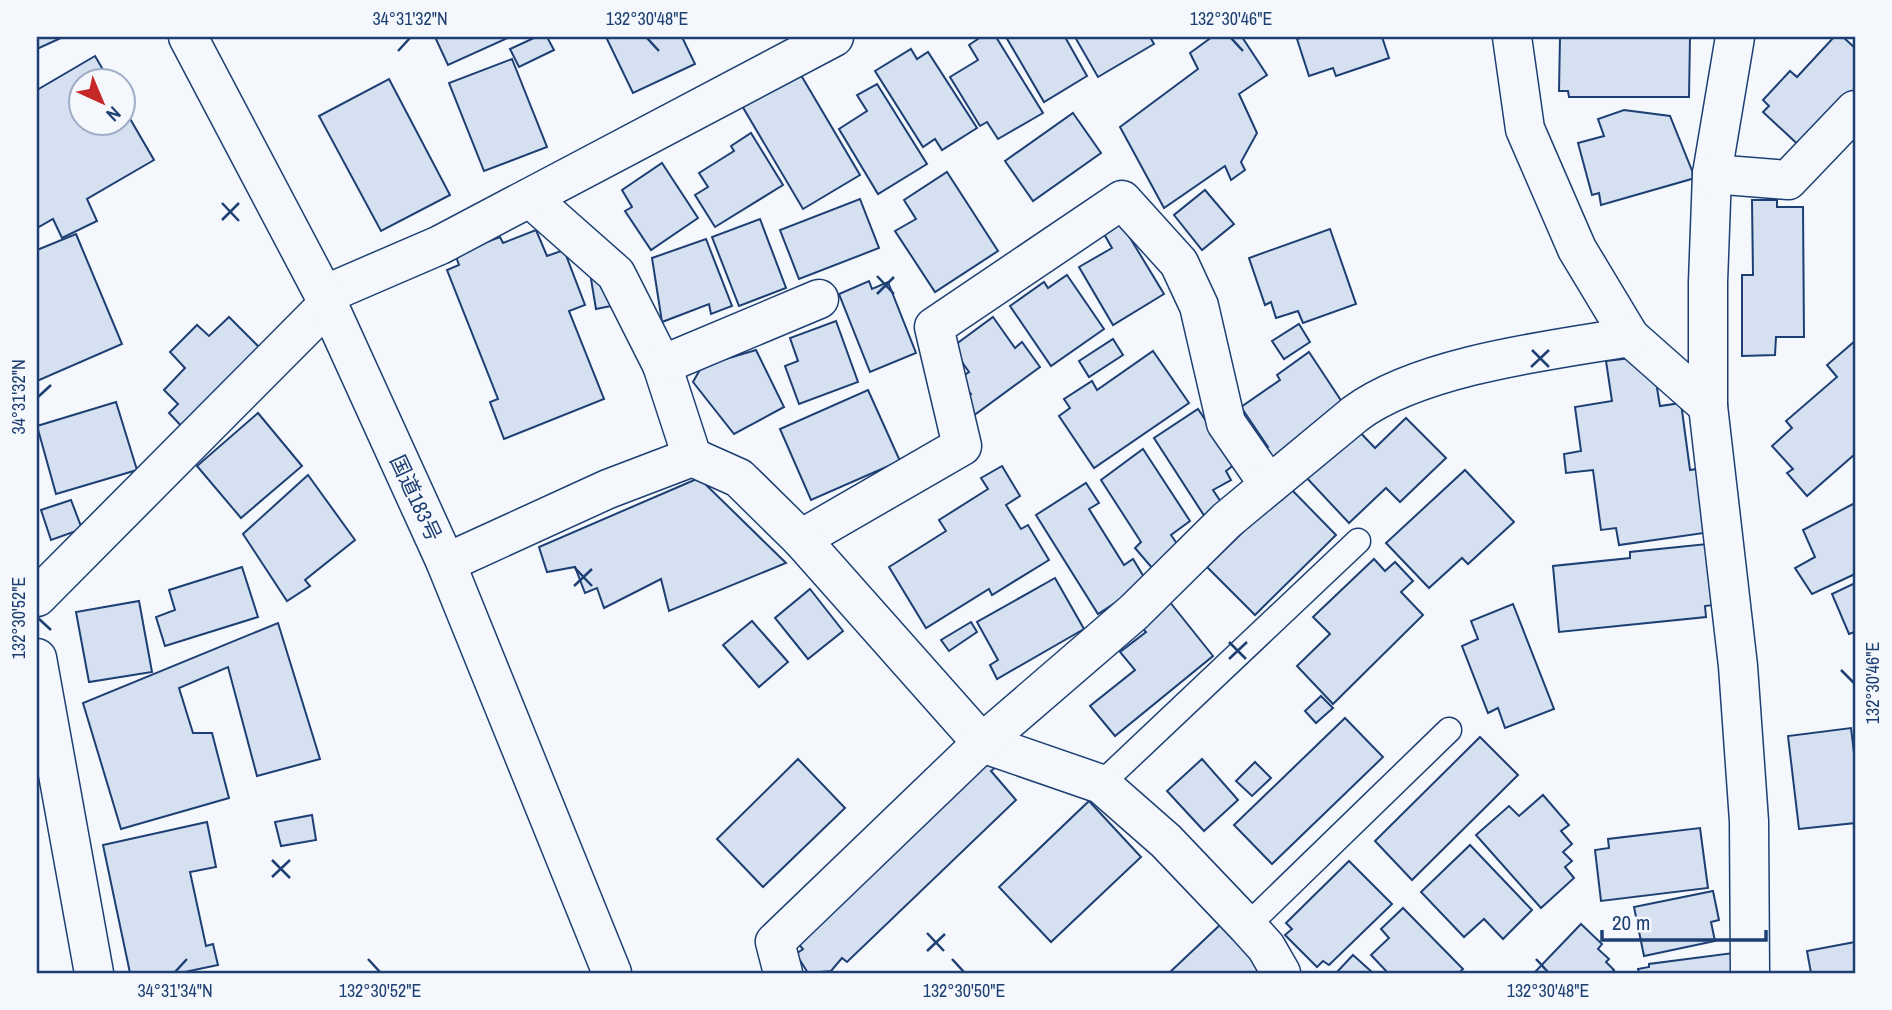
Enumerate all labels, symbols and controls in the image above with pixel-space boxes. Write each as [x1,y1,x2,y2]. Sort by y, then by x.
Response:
text: 34°31'32"N [372,6,448,31]
text: 132°30'48"E [606,6,688,31]
text: 132°30'46"E [1190,6,1272,31]
north arrow [66,66,136,136]
text: N [101,101,127,127]
text: 34°31'32"N [6,359,31,435]
street label: 国道183号 [383,450,449,546]
text: 132°30'52"E [6,577,31,659]
text: 132°30'46"E [1860,642,1885,724]
scale bar [1602,898,1766,942]
text: 20 m [1612,908,1650,937]
text: 34°31'34"N [137,978,213,1003]
text: 132°30'52"E [339,978,421,1003]
text: 132°30'50"E [923,978,1005,1003]
text: 132°30'48"E [1507,978,1589,1003]

